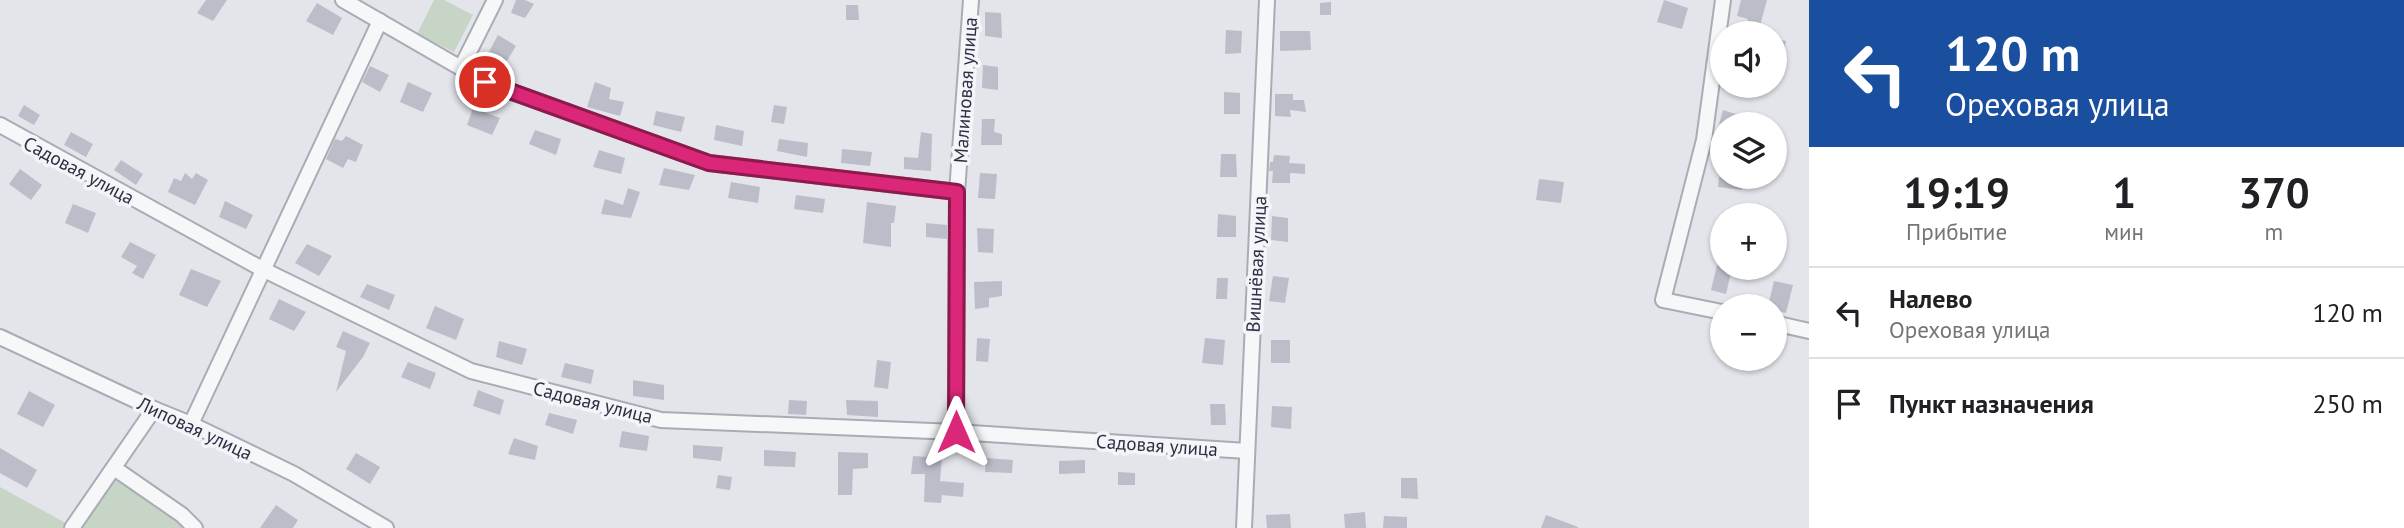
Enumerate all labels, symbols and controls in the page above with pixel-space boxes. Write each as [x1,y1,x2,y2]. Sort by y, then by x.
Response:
street label: Малиновая улица [948,16,982,164]
map controls [1710,21,1787,371]
button: sound [1710,21,1787,98]
text: 120 m [1945,21,2080,85]
icon: left [1830,28,1921,119]
pin [455,52,515,112]
icon: arrive [466,63,504,101]
text: Ореховая улица [1945,83,2170,125]
button: layers [1710,112,1787,189]
street label: Садовая улица [19,131,139,209]
text: 19:19 [1903,165,2010,220]
text: 1 [2112,165,2136,220]
text: 370 [2238,165,2310,220]
street label: Вишнёвая улица [1240,195,1272,333]
button: + [1710,203,1787,280]
text: Прибытие [1906,217,2007,246]
text: мин [2104,217,2144,246]
text: m [2265,217,2283,246]
text: Налево [1889,282,1973,315]
button: − [1710,294,1787,371]
icon: left [1830,294,1868,332]
text: 120 m [2312,296,2383,329]
text: Ореховая улица [1889,315,2051,344]
street label: Садовая улица [531,376,655,428]
icon: arrive [1830,385,1868,423]
text: Пункт назначения [1889,387,2094,420]
text: 250 m [2312,387,2383,420]
street label: Липовая улица [133,391,256,465]
position arrow [919,395,993,469]
street label: Садовая улица [1095,429,1219,461]

